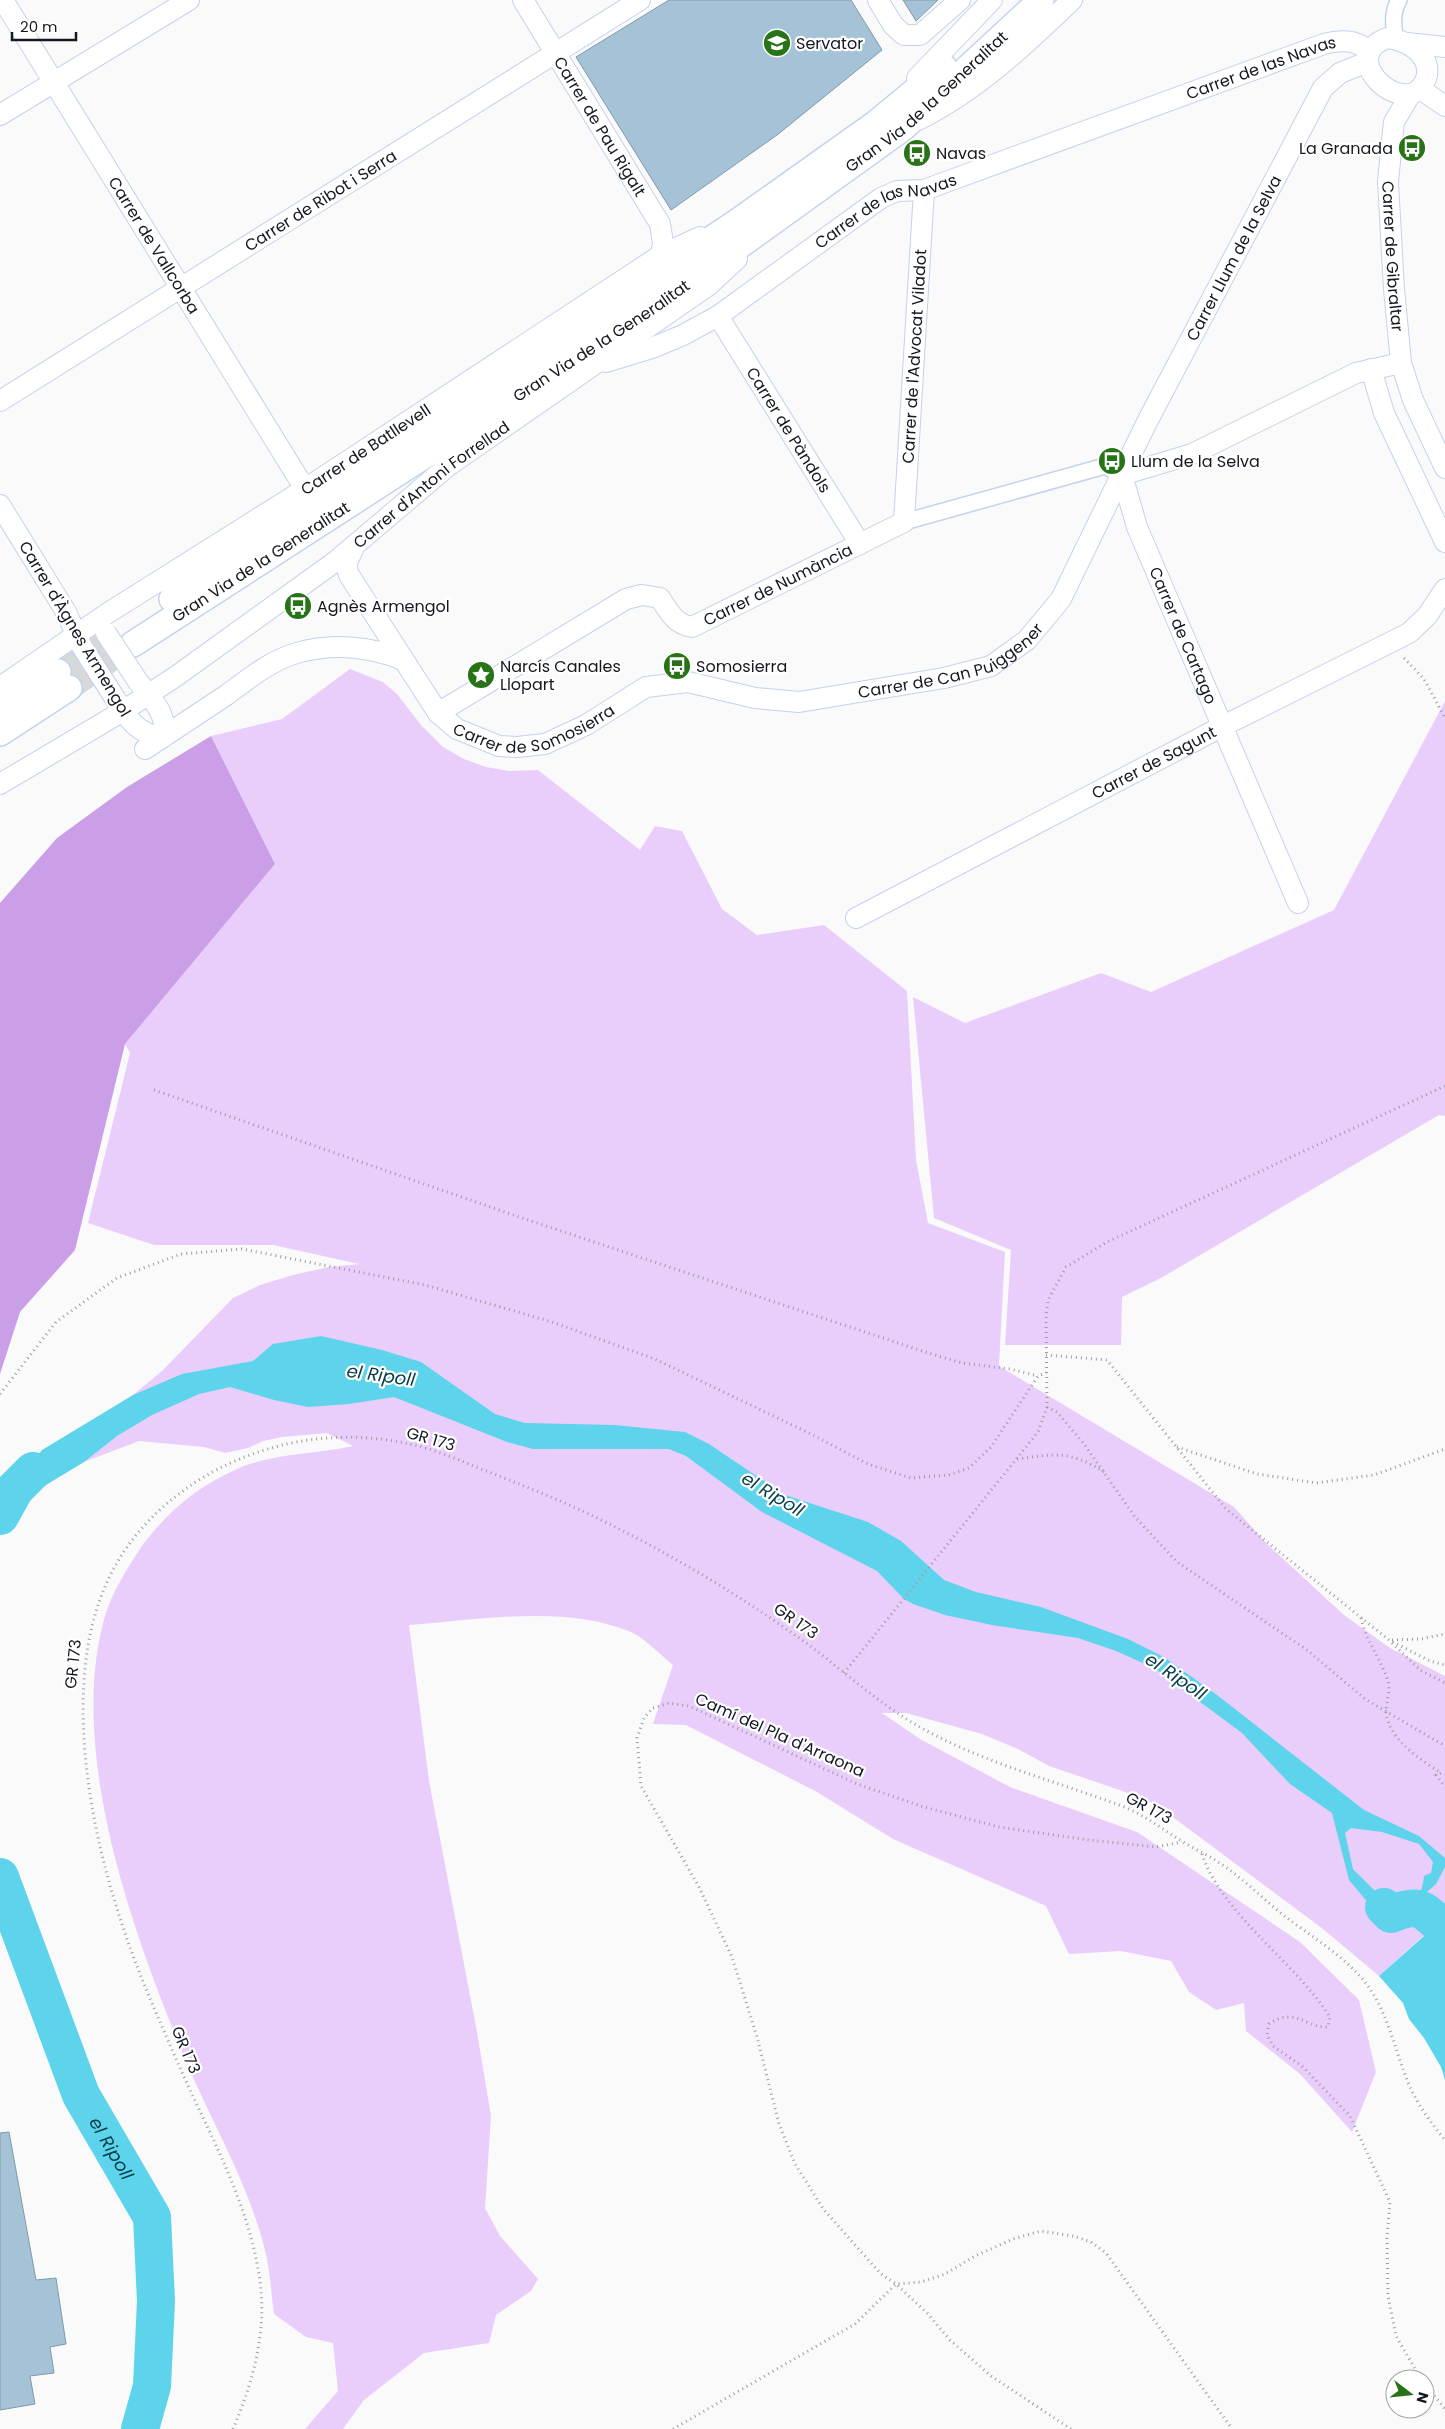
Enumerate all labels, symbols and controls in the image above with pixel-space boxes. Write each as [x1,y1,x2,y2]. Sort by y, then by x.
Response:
scale bar [12,10,76,42]
text: 20 m [20,16,58,37]
street label: Gran Via de la Generalitat [840,25,1013,178]
school or university icon: Servator [762,28,792,58]
street label: Carrer de las Navas [1183,30,1338,105]
place label: Servator [796,32,863,55]
street label: Carrer de Pau Rigalt [549,52,652,201]
bus stop icon: La Granada [1397,133,1427,163]
place label: La Granada [1299,137,1393,160]
bus stop icon: Navas [902,138,932,168]
place label: Navas [936,142,986,165]
street label: Carrer de Ribot i Serra [240,144,401,257]
street label: Carrer de las Navas [810,168,960,254]
street label: Carrer Llum de la Selva [1180,171,1287,345]
street label: Carrer de Vallcorba [103,172,205,318]
street label: Carrer de Gibraltar [1376,180,1409,333]
street label: Carrer de l'Advocat Viladot [896,248,932,464]
street label: Gran Via de la Generalitat [508,274,694,407]
street label: Carrer de Pàndols [741,363,837,497]
street label: Carrer de Batllevell [296,398,435,500]
street label: Carrer d'Antoni Forrellad [348,415,514,553]
bus stop icon: Llum de la Selva [1097,446,1127,476]
place label: Llum de la Selva [1131,450,1260,473]
street label: Gran Via de la Generalitat [167,495,354,627]
street label: Carrer d'Àgnes Armengol [13,537,137,721]
street label: Carrer de Numància [699,538,856,631]
street label: Carrer de Cartago [1144,563,1223,708]
bus stop icon: Agnès Armengol [283,591,313,621]
place label: Agnès Armengol [317,595,450,618]
street label: Carrer de Can Puiggener [856,618,1048,704]
bus stop icon: Somosierra [662,651,692,681]
place label: Narcís Canales Llopart [500,655,621,696]
place label: Somosierra [696,655,787,678]
place icon: Narcís Canales Llopart [466,660,496,690]
street label: Carrer de Somosierra [450,698,619,758]
street label: Carrer de Sagunt [1087,720,1220,804]
water label: el Ripoll [345,1358,417,1392]
street label: GR 173 [404,1421,458,1457]
water label: el Ripoll [737,1466,809,1523]
street label: GR 173 [769,1597,823,1645]
street label: GR 173 [59,1638,87,1690]
water label: el Ripoll [1140,1646,1212,1706]
street label: Camí del Pla d'Arraona [692,1687,868,1783]
street label: GR 173 [1122,1786,1176,1830]
street label: GR 173 [166,2023,206,2077]
water label: el Ripoll [84,2112,140,2185]
north arrow [1385,2369,1435,2419]
text: N [1411,2390,1434,2405]

